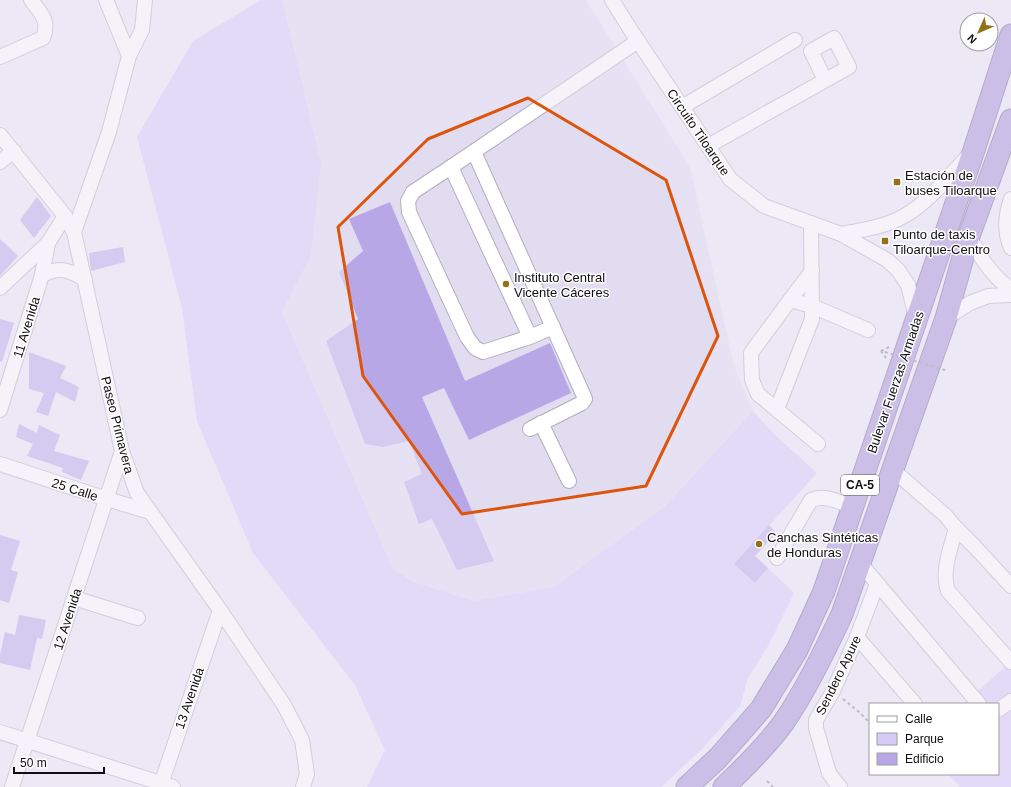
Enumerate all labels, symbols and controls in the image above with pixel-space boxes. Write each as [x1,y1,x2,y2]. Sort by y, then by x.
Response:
north arrow [959,12,999,52]
text: N [965,32,979,46]
street label: Circuito Tiloarque [664,86,733,178]
place label: Estación de buses Tiloarque [905,168,997,198]
marker: Estación de buses Tiloarque [892,177,902,187]
place label: Punto de taxis Tiloarque-Centro [893,227,990,257]
marker: Punto de taxis Tiloarque-Centro [880,236,890,246]
place label: Instituto Central Vicente Cáceres [514,270,610,300]
marker: Instituto Central Vicente Cáceres [501,279,511,289]
street label: 11 Avenida [10,294,43,360]
street label: Bulevar Fuerzas Armadas [864,309,927,455]
street label: Paseo Primavera [98,375,137,476]
street label: 25 Calle [50,475,100,504]
road number: CA-5 [841,475,879,495]
place label: Canchas Sintéticas de Honduras [767,530,879,560]
marker: Canchas Sintéticas de Honduras [754,539,764,549]
street label: 12 Avenida [50,586,85,652]
street label: Sendero Apure [813,633,864,717]
street label: 13 Avenida [172,665,207,731]
legend [869,703,999,775]
text: Calle [905,712,933,726]
text: Parque [905,732,944,746]
scale bar [14,749,104,775]
text: Edificio [905,752,944,766]
text: 50 m [20,756,47,770]

